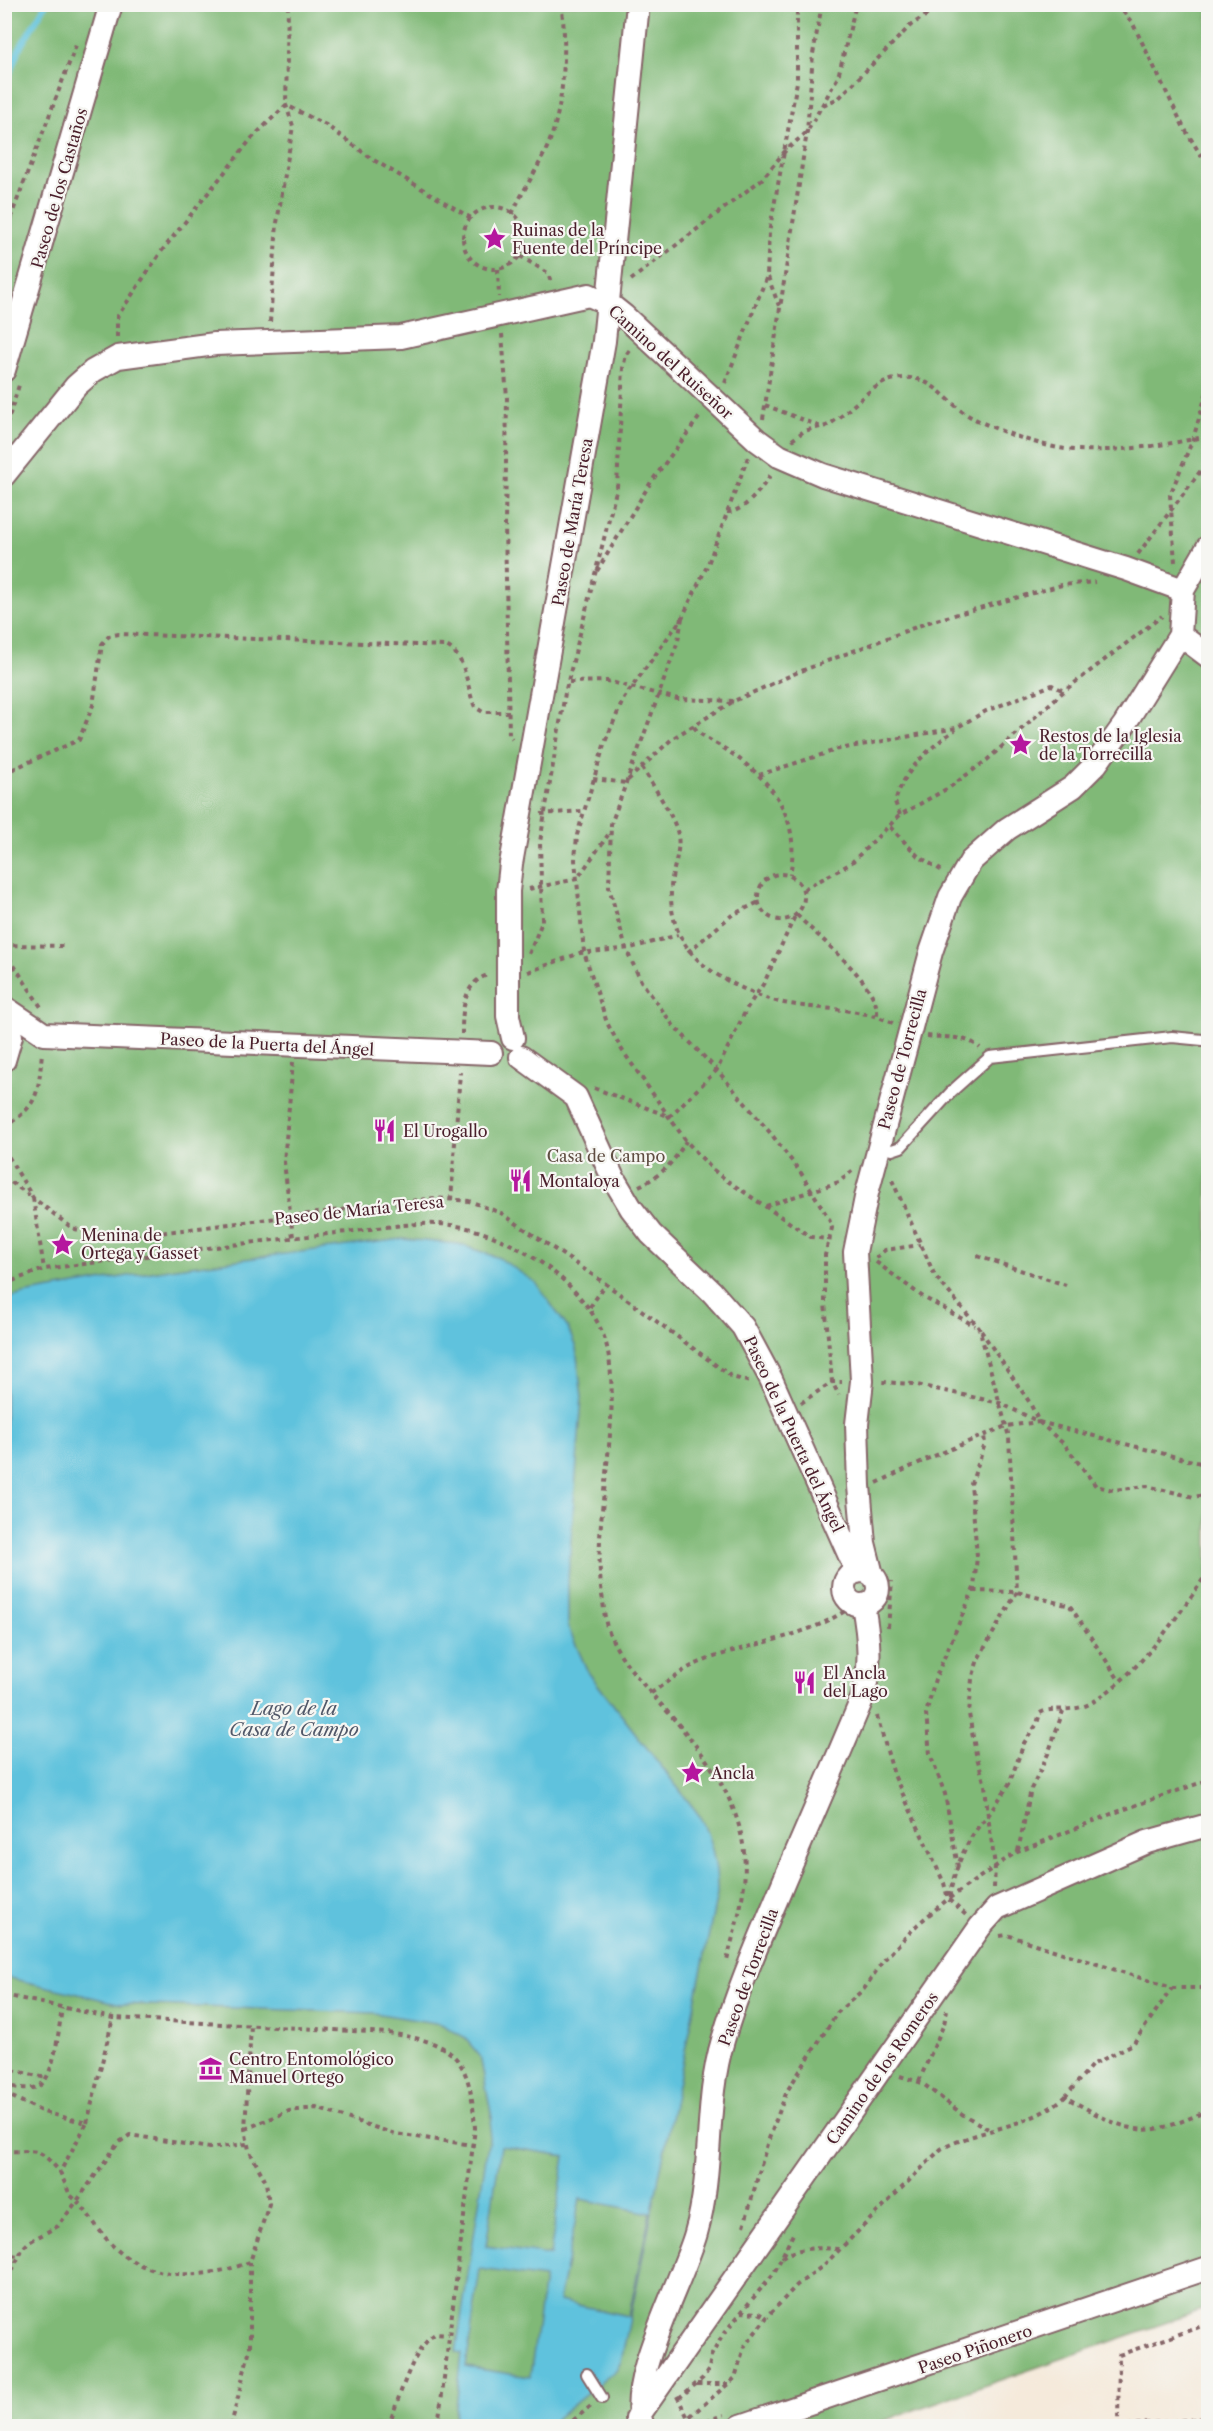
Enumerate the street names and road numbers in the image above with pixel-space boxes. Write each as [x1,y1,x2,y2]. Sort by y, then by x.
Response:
street label: Paseo de los Castaños [27,105,91,270]
street label: Camino del Ruiseñor [604,301,738,423]
street label: Paseo de María Teresa [547,436,597,608]
street label: Paseo de Torrecilla [874,986,931,1132]
street label: Paseo de la Puerta del Ángel [159,1028,375,1060]
street label: Paseo de María Teresa [273,1191,445,1229]
street label: Paseo de la Puerta del Ángel [740,1333,848,1536]
street label: Paseo de Torrecilla [714,1905,782,2049]
street label: Camino de los Romeros [822,1988,942,2148]
street label: Paseo Piñonero [915,2320,1035,2378]

